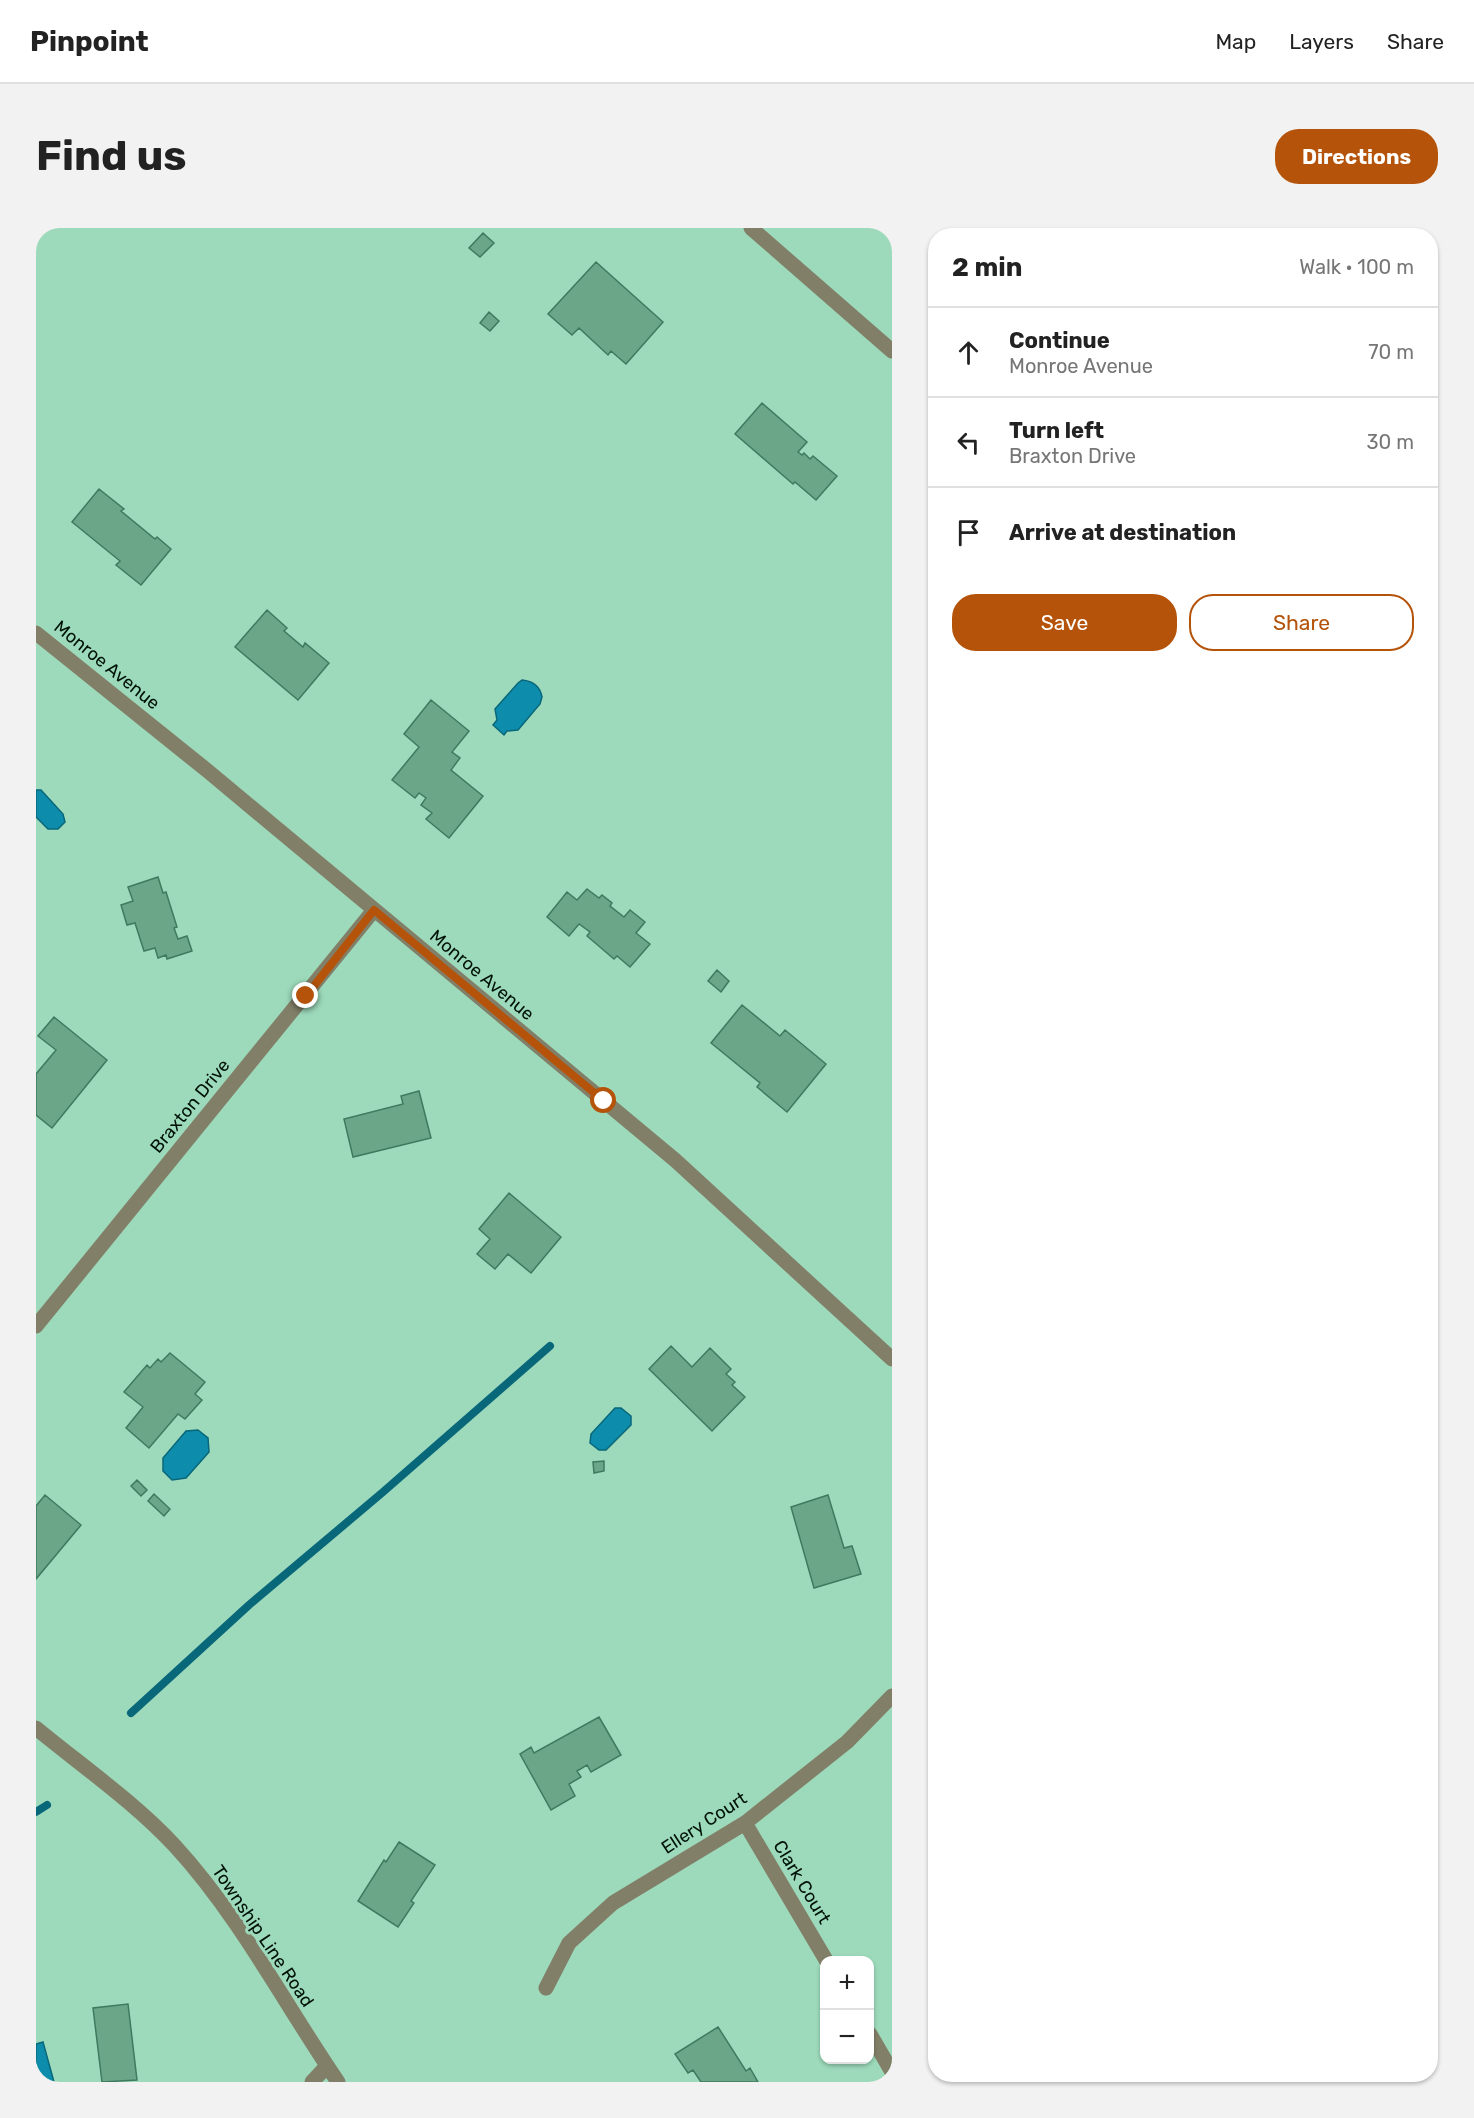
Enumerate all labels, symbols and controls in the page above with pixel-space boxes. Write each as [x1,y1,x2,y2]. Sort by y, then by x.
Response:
text: Pinpoint [30,25,149,58]
text: Map [1215,29,1256,54]
text: Layers [1289,29,1354,54]
text: Share [1387,29,1444,54]
button: Directions [1275,129,1438,184]
text: Find us [36,131,187,181]
text: 2 min [952,252,1022,283]
text: Walk · 100 m [1299,255,1414,279]
text: Continue [1009,327,1110,354]
icon: ahead [952,336,985,369]
text: 70 m [1368,340,1414,364]
text: Monroe Avenue [1009,354,1153,378]
text: Turn left [1009,417,1104,444]
icon: left [952,426,985,459]
text: 30 m [1367,430,1414,454]
text: Braxton Drive [1009,444,1136,468]
icon: arrive [952,516,985,549]
text: Arrive at destination [1009,519,1236,546]
button: Save [952,594,1177,651]
button: Share [1189,594,1414,651]
street label: Monroe Avenue [50,616,164,714]
street label: Monroe Avenue [425,925,539,1025]
route end [292,982,318,1008]
street label: Braxton Drive [145,1055,235,1157]
route start [590,1087,616,1113]
street label: Ellery Court [657,1787,751,1859]
street label: Clark Court [768,1836,836,1928]
street label: Township Line Road [207,1861,319,2011]
map controls [820,1956,874,2064]
button: + [820,1956,874,2010]
button: − [820,2010,874,2064]

